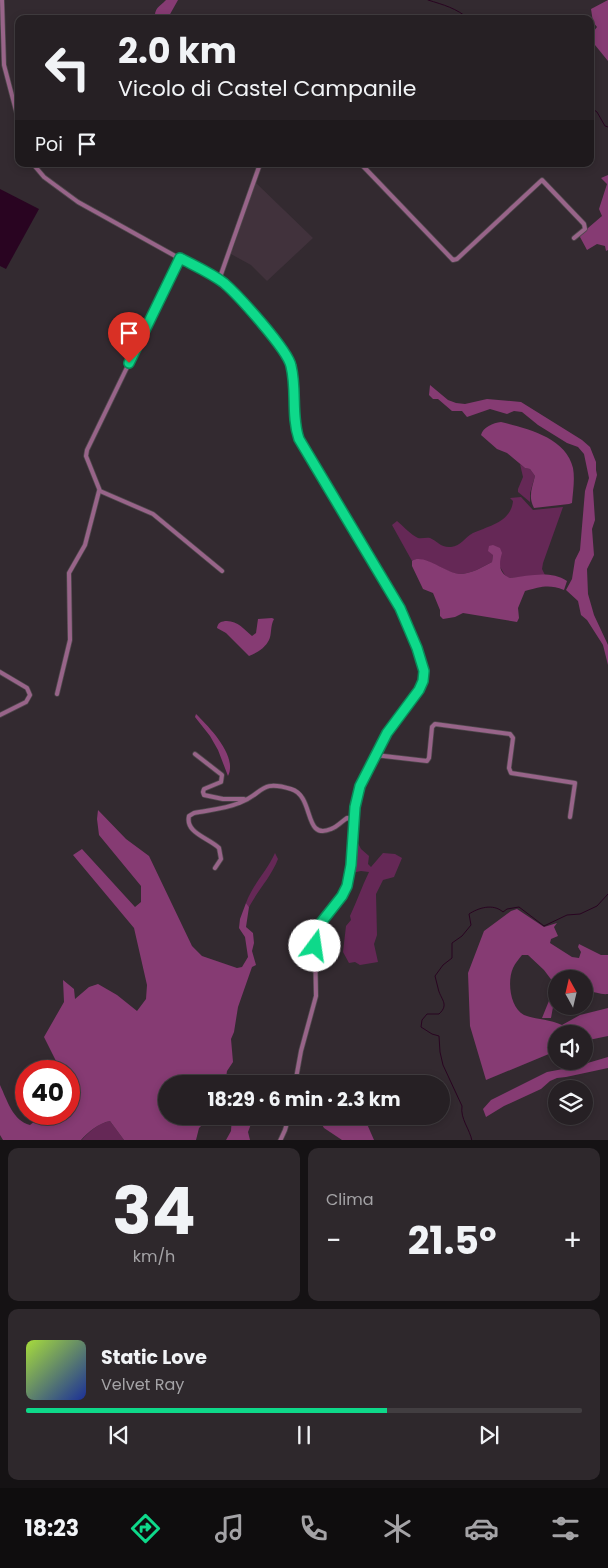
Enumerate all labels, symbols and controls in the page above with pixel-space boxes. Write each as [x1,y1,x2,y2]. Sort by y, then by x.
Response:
text: 2.0 km [118,26,237,75]
icon: left [35,35,100,100]
text: Vicolo di Castel Campanile [118,73,416,104]
icon: arrive [73,130,101,158]
text: Poi [35,131,63,158]
pin [108,312,150,363]
icon: arrive [115,319,143,347]
position arrow [288,919,340,971]
north arrow [548,970,592,1015]
map controls [548,970,593,1125]
button: sound [548,1025,593,1070]
speed limit sign: 40 [15,1060,80,1125]
button: layers [548,1080,593,1125]
text: 18:29 · 6 min · 2.3 km [207,1086,401,1113]
text: 34 [112,1166,196,1257]
text: Clima [326,1188,374,1211]
text: 21.5° [408,1214,497,1267]
text: − [326,1221,341,1260]
text: + [563,1221,582,1260]
text: km/h [133,1245,175,1268]
text: Static Love [101,1344,207,1371]
text: Velvet Ray [101,1373,184,1396]
icon: previous [105,1421,133,1449]
icon: pause [290,1421,318,1449]
icon: next [475,1421,503,1449]
icon: directions [128,1511,163,1546]
icon: music [212,1511,247,1546]
icon: phone [296,1511,331,1546]
icon: climate [380,1511,415,1546]
icon: car [464,1511,499,1546]
icon: filters [548,1511,583,1546]
text: 18:23 [25,1513,79,1544]

